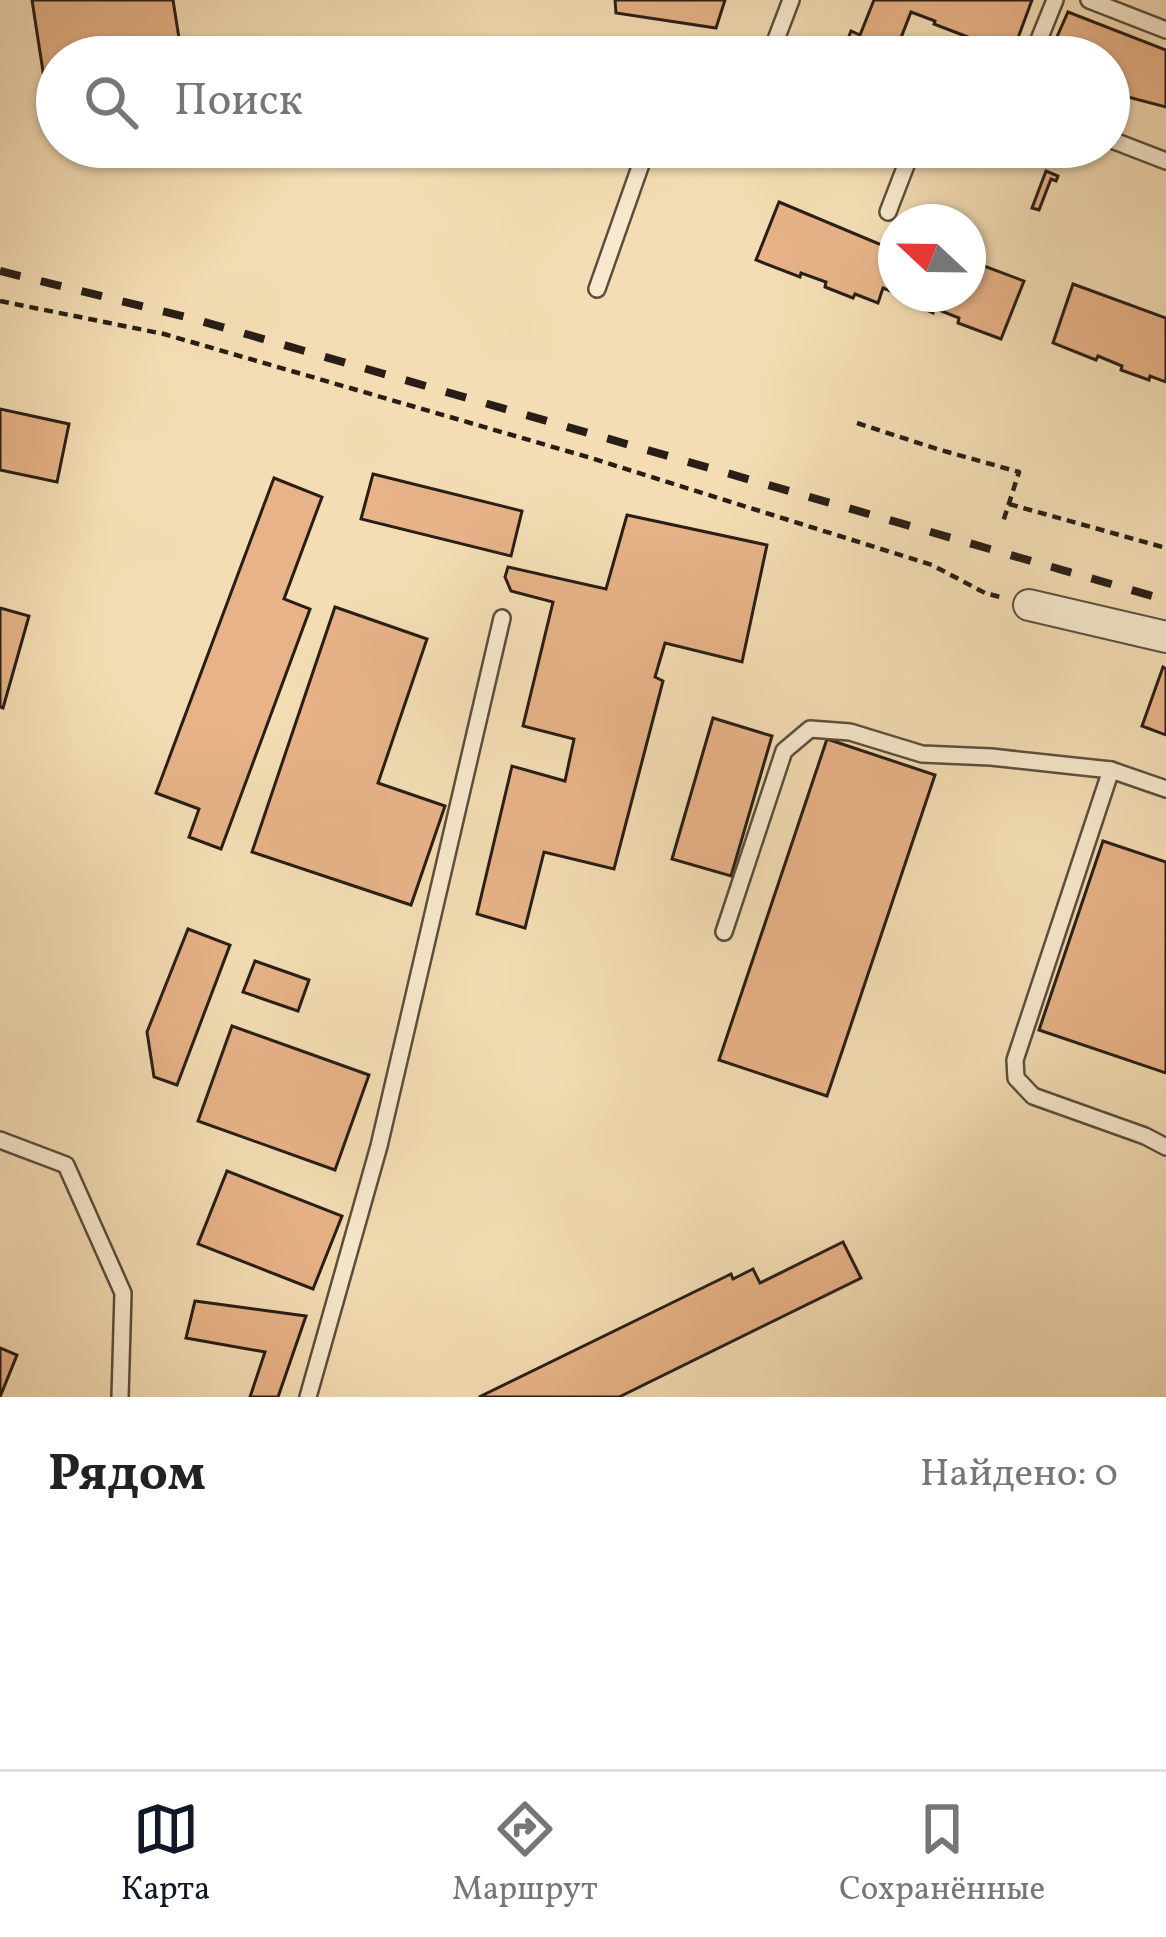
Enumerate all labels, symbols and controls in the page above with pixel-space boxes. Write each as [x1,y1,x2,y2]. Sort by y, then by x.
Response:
search box [36,36,1130,168]
icon: search [78,69,144,135]
text: Поиск [174,71,303,134]
north arrow [878,204,986,312]
text: Рядом [48,1440,206,1511]
text: Найдено: 0 [920,1448,1118,1502]
tab: Карта [121,1796,210,1914]
tab: Маршрут [452,1796,598,1914]
tab: Сохранённые [839,1796,1045,1914]

